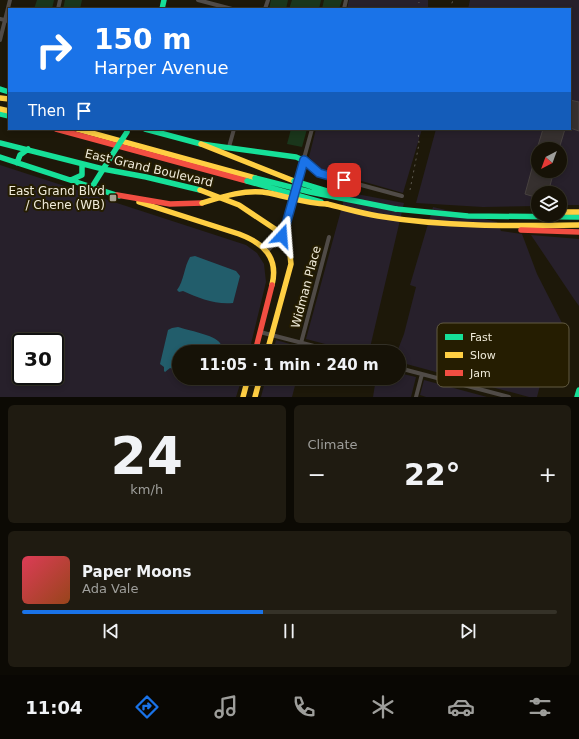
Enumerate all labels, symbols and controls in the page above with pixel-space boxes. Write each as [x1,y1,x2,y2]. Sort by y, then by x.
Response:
text: 150 m [94,23,191,56]
icon: right [28,24,80,76]
text: Harper Avenue [94,57,228,78]
icon: arrive [73,100,95,122]
text: Then [28,102,65,120]
north arrow [531,142,567,178]
map controls [531,142,567,222]
street label: East Grand Boulevard [84,146,214,190]
pin [327,163,361,197]
icon: arrive [333,169,355,191]
place label: East Grand Blvd / Chene (WB) [8,184,105,212]
button: layers [531,186,567,222]
marker: East Grand Blvd / Chene (WB) [108,193,118,203]
position arrow [261,215,303,257]
street label: Widman Place [288,244,324,330]
legend [437,323,569,387]
text: Fast [470,331,493,344]
speed limit sign: 30 [12,333,64,385]
text: Slow [470,349,496,362]
text: 11:05 · 1 min · 240 m [199,356,379,374]
text: Jam [469,367,491,380]
text: 24 [111,426,183,486]
text: Climate [308,437,358,452]
text: 22° [404,457,461,492]
text: − [308,462,326,487]
text: + [539,462,557,487]
text: km/h [130,482,163,497]
text: Paper Moons [82,563,191,581]
text: Ada Vale [82,581,138,596]
icon: previous [100,620,122,642]
icon: pause [278,620,300,642]
icon: next [457,620,479,642]
icon: directions [133,693,161,721]
icon: music [212,693,240,721]
icon: phone [290,693,318,721]
icon: climate [369,693,397,721]
icon: car [447,693,475,721]
icon: filters [526,693,554,721]
text: 11:04 [25,697,83,718]

